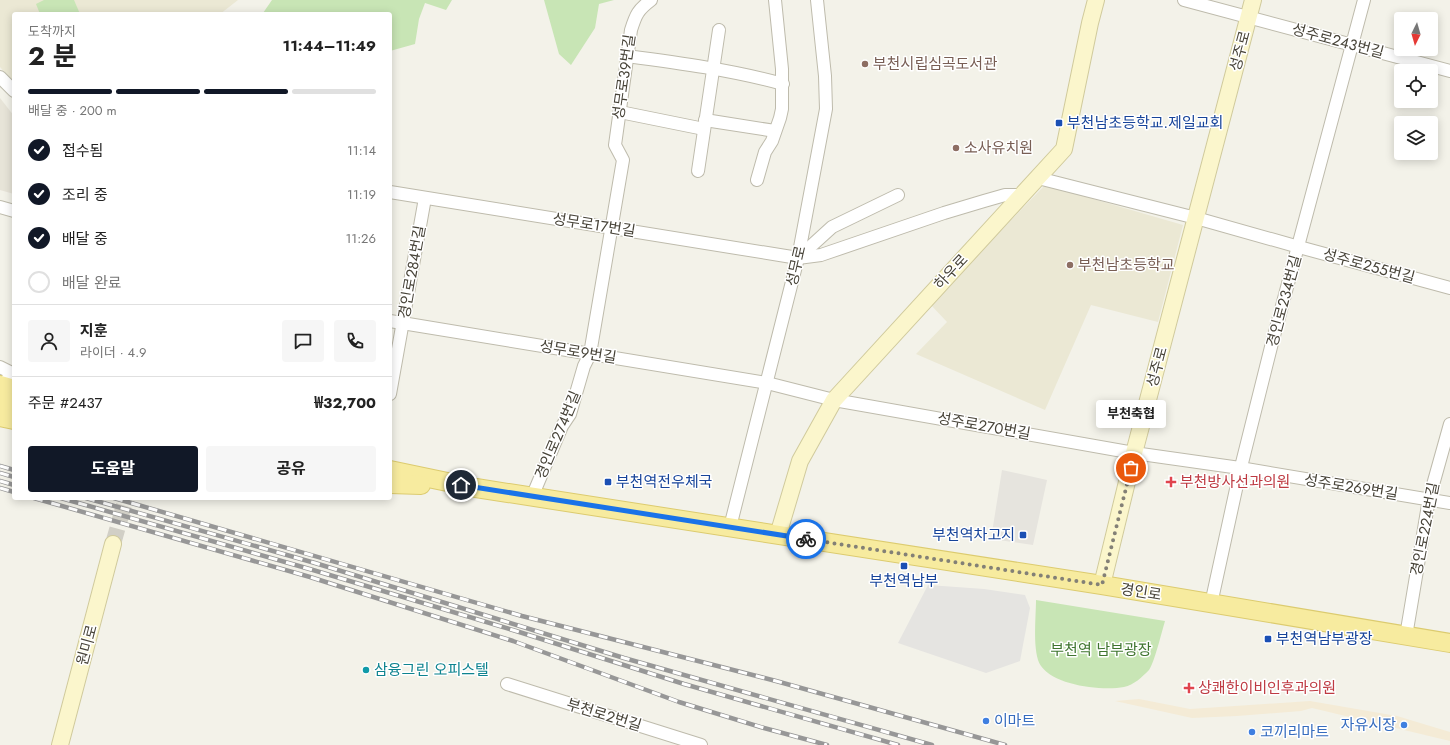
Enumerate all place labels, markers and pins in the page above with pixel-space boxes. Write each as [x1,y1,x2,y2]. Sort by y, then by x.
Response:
place label: 부천시립심곡도서관 [873,53,997,75]
marker: 부천시립심곡도서관 [860,59,870,69]
place label: 부천남초등학교.제일교회 [1067,112,1223,134]
marker: 부천남초등학교.제일교회 [1054,118,1064,128]
place label: 소사유치원 [964,137,1033,159]
marker: 소사유치원 [951,143,961,153]
place label: 부천남초등학교 [1078,254,1175,276]
marker: 부천남초등학교 [1065,260,1075,270]
callout: 부천축협 [1096,400,1166,428]
pin [1114,451,1148,485]
pin [444,468,478,502]
place label: 부천역전우체국 [616,471,713,493]
place label: 부천방사선과의원 [1180,471,1290,493]
marker: 부천방사선과의원 [1165,476,1177,488]
marker: 부천역전우체국 [603,477,613,487]
place label: 부천역차고지 [932,524,1015,546]
marker: 부천역차고지 [1018,530,1028,540]
marker: 부천역남부 [899,561,909,571]
place label: 부천역남부 [869,570,939,592]
place label: 부천역남부광장 [1276,628,1373,650]
marker: 부천역남부광장 [1263,634,1273,644]
place label: 삼융그린 오피스텔 [374,659,489,681]
marker: 삼융그린 오피스텔 [361,665,371,675]
place label: 상쾌한이비인후과의원 [1198,677,1336,699]
marker: 상쾌한이비인후과의원 [1183,682,1195,694]
place label: 이마트 [994,710,1036,732]
place label: 자유시장 [1341,714,1396,736]
marker: 이마트 [981,716,991,726]
marker: 자유시장 [1399,720,1409,730]
place label: 코끼리마트 [1260,721,1329,743]
marker: 코끼리마트 [1247,727,1257,737]

